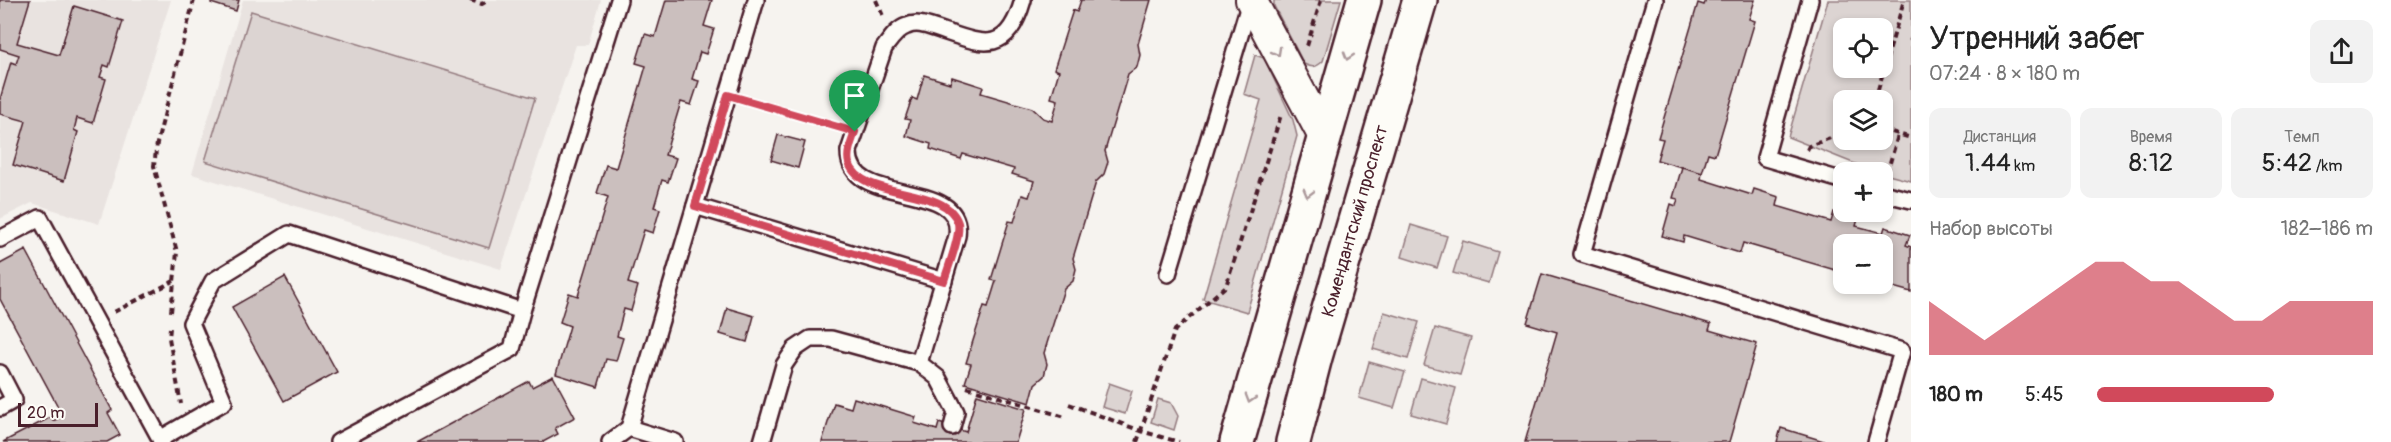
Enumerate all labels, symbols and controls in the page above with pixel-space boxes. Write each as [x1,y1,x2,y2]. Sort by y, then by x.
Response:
map controls [1833,18,1893,294]
button: locate [1833,18,1893,78]
text: Утренний забег [1929,18,2145,59]
button: share [2310,20,2373,83]
one-way arrow [1270,45,1281,56]
one-way arrow [1343,50,1355,61]
text: 07:24 · 8 × 180 m [1929,61,2080,86]
pin [829,70,880,132]
icon: arrive [838,79,871,112]
button: layers [1833,90,1893,150]
street label: Комендантский проспект [1317,122,1393,320]
text: Дистанция [1964,127,2036,147]
text: Время [2130,127,2172,147]
text: Темп [2284,127,2320,147]
text: 1.44 [1965,147,2011,179]
text: 8:12 [2129,147,2173,179]
text: 5:42 [2262,147,2312,179]
text: km [2011,156,2035,176]
text: /km [2312,156,2342,176]
button: + [1833,162,1893,222]
one-way arrow [1303,187,1315,198]
text: Набор высоты [1929,216,2053,241]
text: 182–186 m [2281,216,2373,241]
button: − [1833,234,1893,294]
text: 180 m [1929,382,1983,407]
text: 5:45 [2025,382,2064,407]
one-way arrow [1245,393,1257,404]
scale bar [18,400,98,428]
text: 20 m [27,403,65,423]

